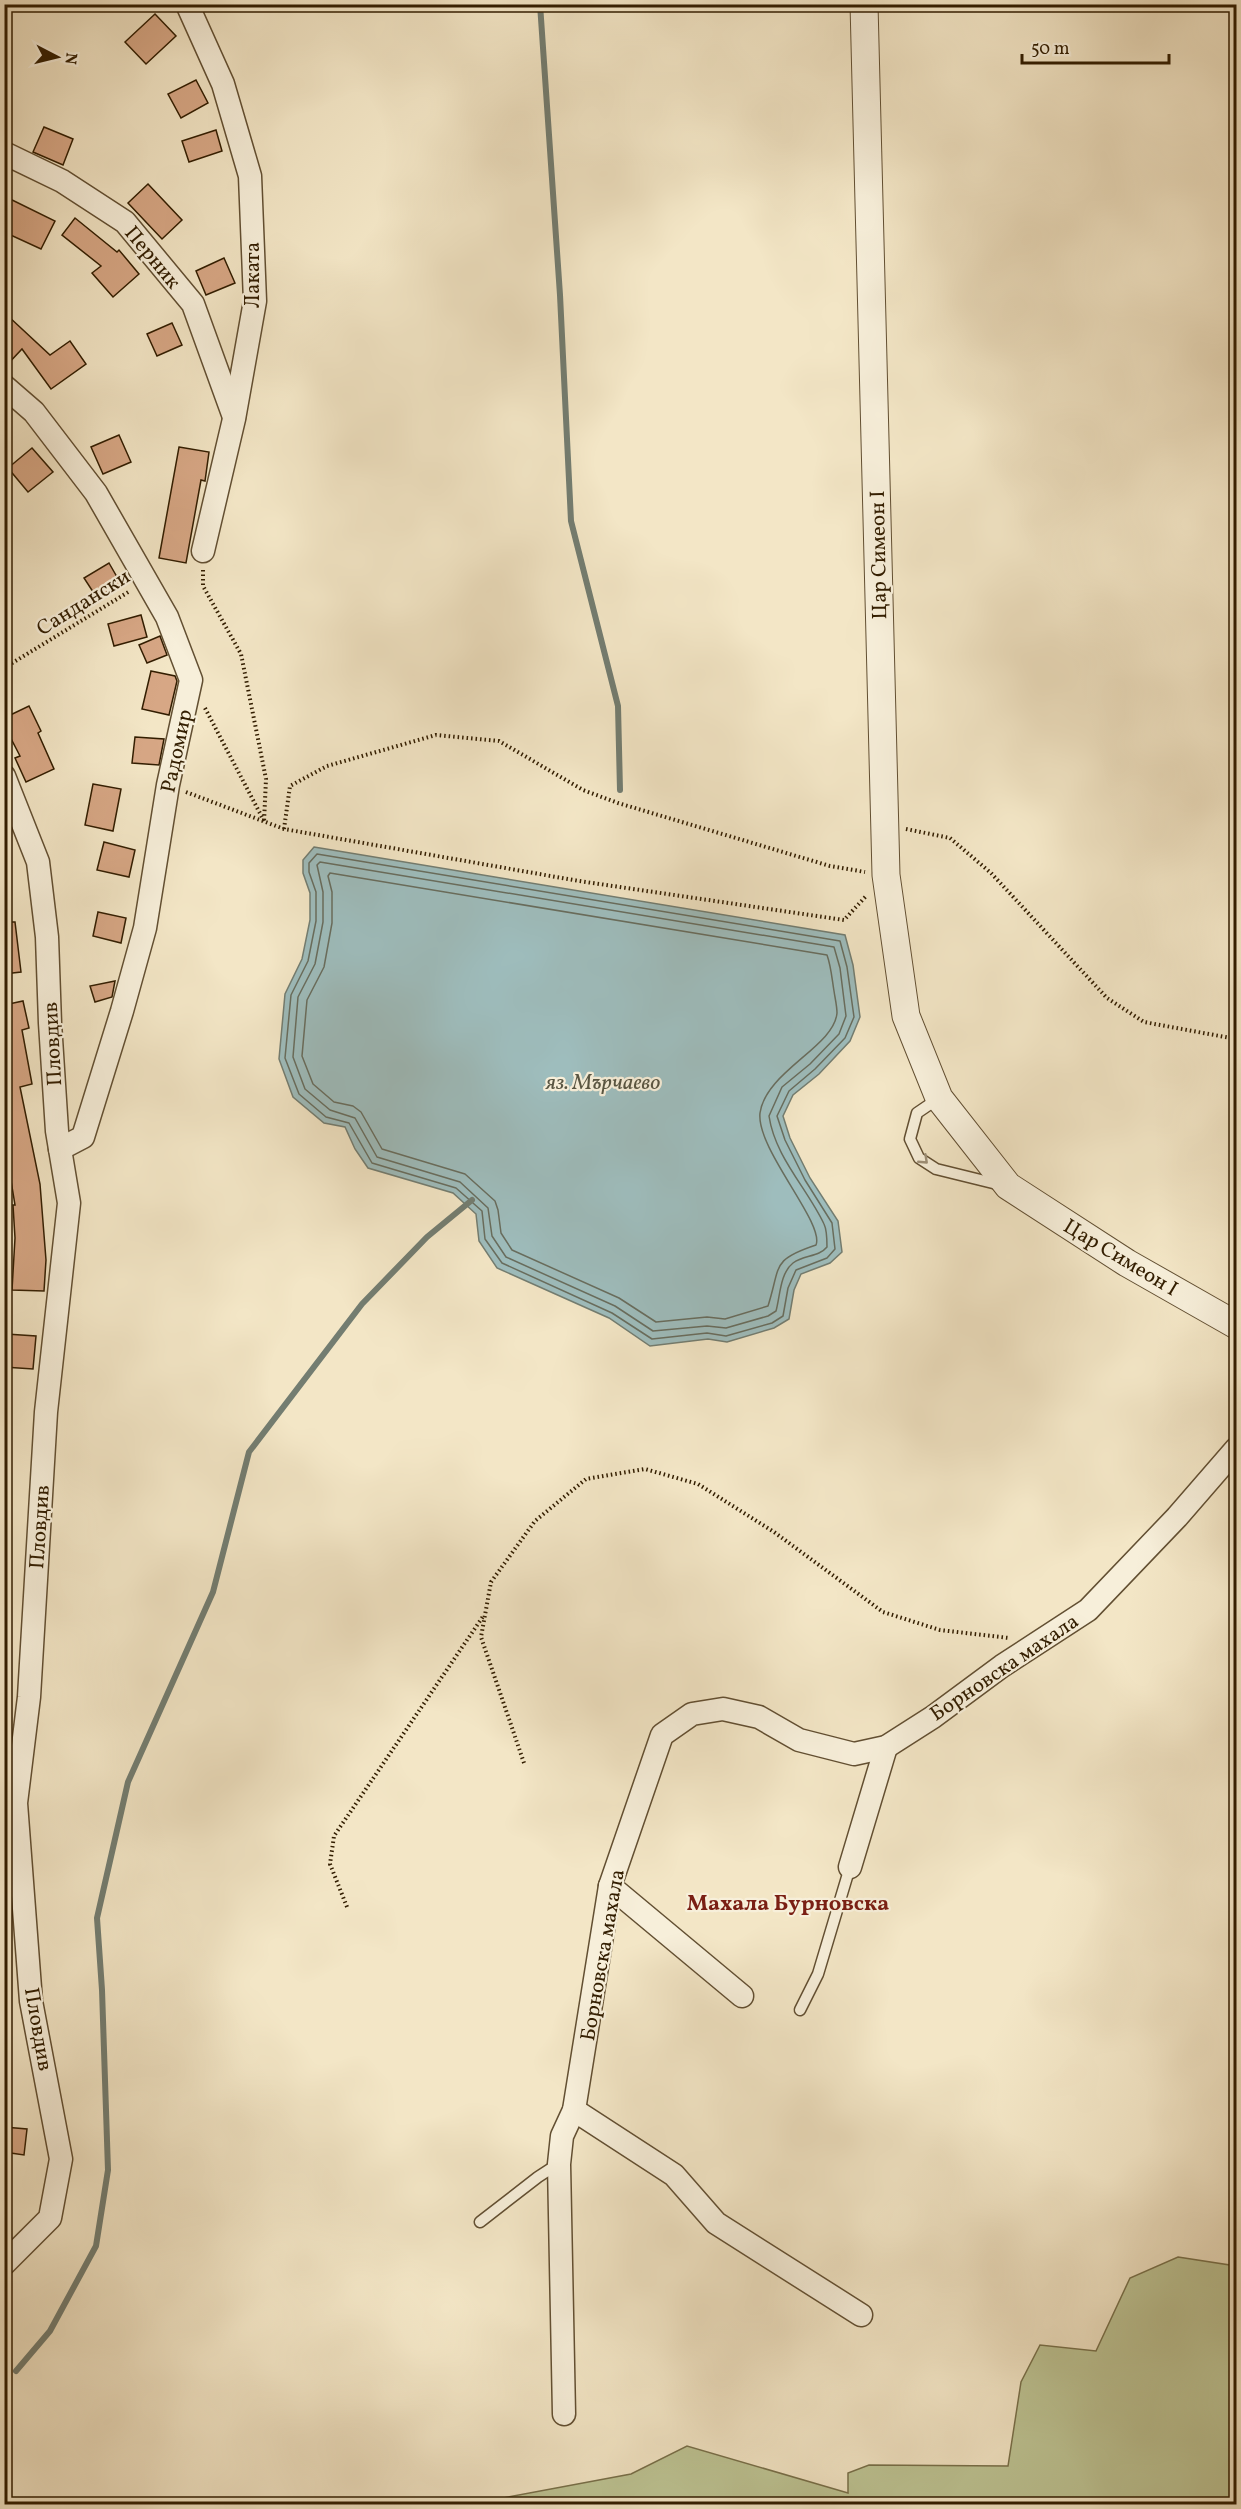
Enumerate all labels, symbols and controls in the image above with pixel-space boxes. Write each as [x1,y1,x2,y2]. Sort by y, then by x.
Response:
north arrow [27,27,87,87]
scale bar [1022,27,1169,65]
text: 50 m [1031,37,1070,62]
text: N [58,51,82,66]
street label: Перник [117,220,187,296]
street label: Лаката [239,242,268,308]
street label: Цар Симеон I [864,490,895,620]
street label: Сандански [31,563,136,644]
street label: Радомир [154,707,200,796]
street label: Пловдив [37,1001,70,1087]
water label: яз. Мърчаево [545,1068,660,1099]
one-way arrow [918,1153,928,1164]
street label: Цар Симеон I [1057,1213,1183,1304]
street label: Пловдив [23,1484,58,1570]
street label: Борновска махала [925,1608,1085,1729]
street label: Борновска махала [574,1867,633,2043]
district label: Махала Бурновска [687,1889,889,1920]
street label: Пловдив [16,1985,59,2073]

